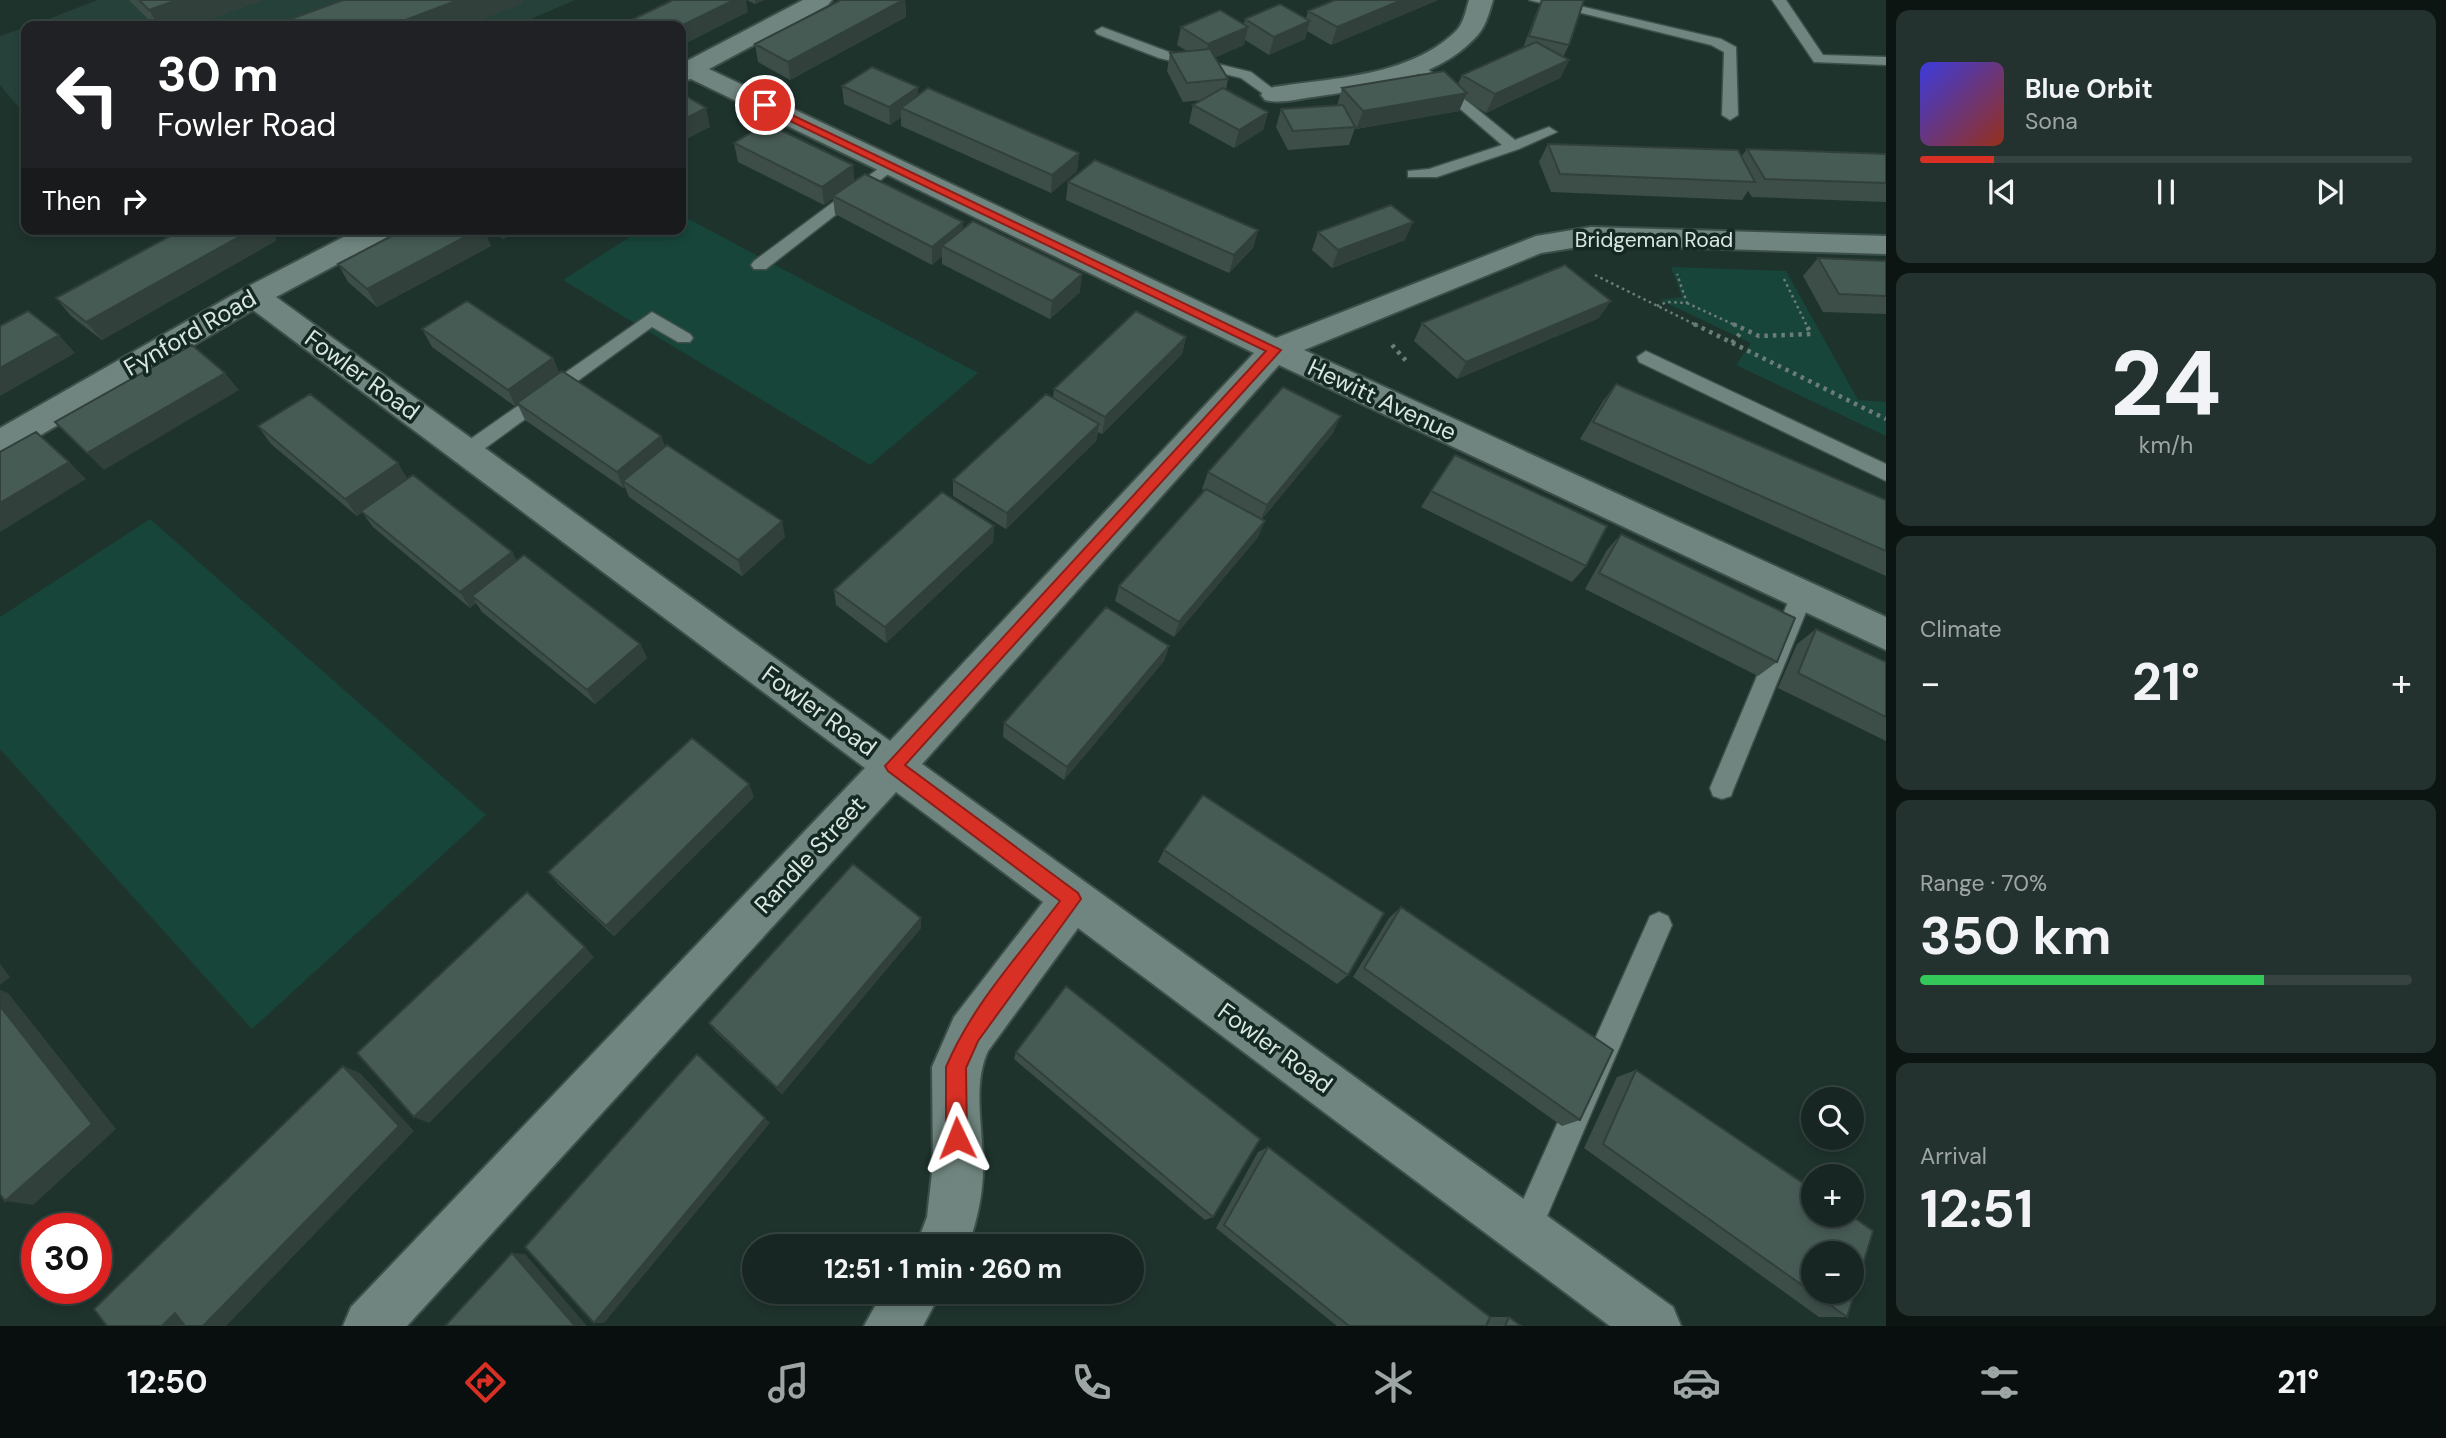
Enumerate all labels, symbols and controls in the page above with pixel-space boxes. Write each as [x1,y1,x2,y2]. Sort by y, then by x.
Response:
text: 30 m [157,42,279,106]
icon: left [42,49,133,140]
text: Blue Orbit [2025,72,2153,106]
pin [735,75,795,135]
icon: arrive [746,86,784,124]
text: Fowler Road [157,104,336,146]
text: Sona [2025,106,2078,136]
icon: previous [1983,173,2021,211]
icon: pause [2147,173,2185,211]
icon: next [2311,173,2349,211]
icon: right [115,182,153,220]
text: Then [42,184,101,218]
street label: Bridgeman Road [1575,226,1733,254]
street label: Fynford Road [118,282,261,383]
street label: Fowler Road [299,323,426,427]
text: 24 [2110,325,2222,443]
street label: Hewitt Avenue [1303,352,1461,447]
text: km/h [2139,430,2193,460]
text: Climate [1920,614,2002,644]
text: 21° [2132,648,2200,716]
text: − [1920,658,1941,708]
text: + [2391,658,2412,708]
street label: Fowler Road [756,659,883,763]
street label: Randle Street [747,790,872,920]
text: Range · 70% [1920,868,2047,898]
text: 350 km [1920,902,2112,970]
street label: Fowler Road [1212,996,1339,1100]
map controls [1801,1087,1864,1304]
button: search [1801,1087,1864,1150]
position arrow [920,1101,994,1175]
text: Arrival [1920,1141,1987,1171]
button: + [1801,1164,1864,1227]
text: 12:51 [1920,1175,2033,1243]
speed limit sign: 30 [21,1213,112,1304]
button: − [1801,1241,1864,1304]
text: 12:51 · 1 min · 260 m [824,1252,1062,1286]
icon: directions [461,1358,510,1407]
icon: music [764,1358,813,1407]
icon: phone [1067,1358,1116,1407]
icon: climate [1369,1358,1418,1407]
icon: car [1672,1358,1721,1407]
icon: filters [1975,1358,2024,1407]
text: 12:50 [127,1361,208,1403]
text: 21° [2277,1361,2319,1403]

